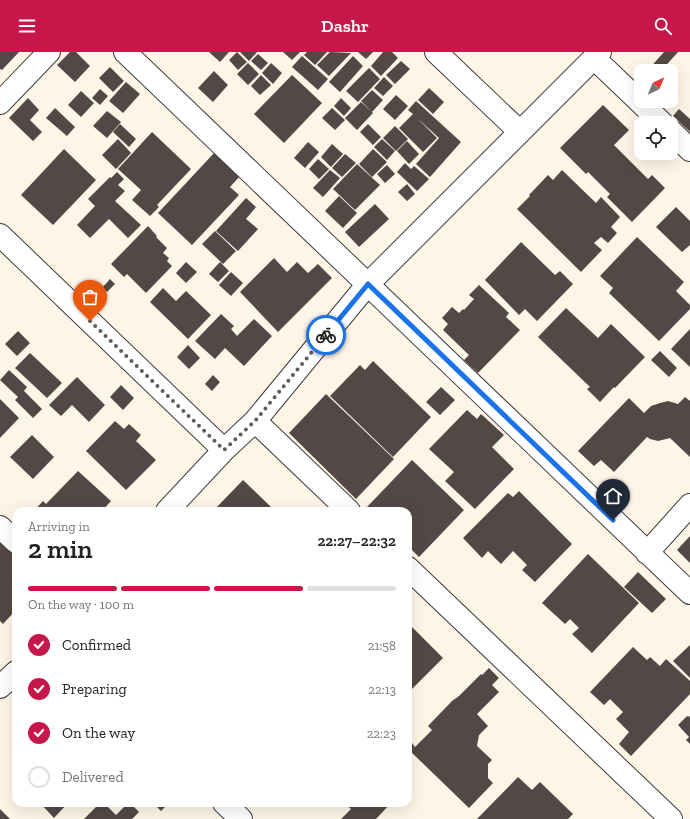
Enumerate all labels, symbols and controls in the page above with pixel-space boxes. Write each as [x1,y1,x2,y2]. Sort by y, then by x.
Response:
icon: menu [16,15,38,37]
text: Dashr [321,15,369,37]
icon: search [652,15,674,37]
north arrow [634,64,678,108]
map controls [634,64,678,160]
button: locate [634,116,678,160]
pin [73,280,107,321]
icon: bag [79,286,101,308]
courier [306,315,346,355]
icon: bike [315,324,337,346]
pin [596,479,630,520]
icon: home [602,485,624,507]
text: Arriving in [28,519,90,534]
text: 22:27–22:32 [317,532,396,550]
text: 2 min [28,533,92,565]
text: On the way · 100 m [28,597,134,612]
icon: check [28,634,50,656]
text: Confirmed [62,636,131,654]
text: 21:58 [368,638,396,653]
icon: check [28,678,50,700]
text: Preparing [62,680,127,698]
text: 22:13 [368,682,396,697]
icon: check [28,722,50,744]
text: On the way [62,724,135,742]
text: 22:23 [367,726,396,741]
text: Delivered [62,768,124,786]

